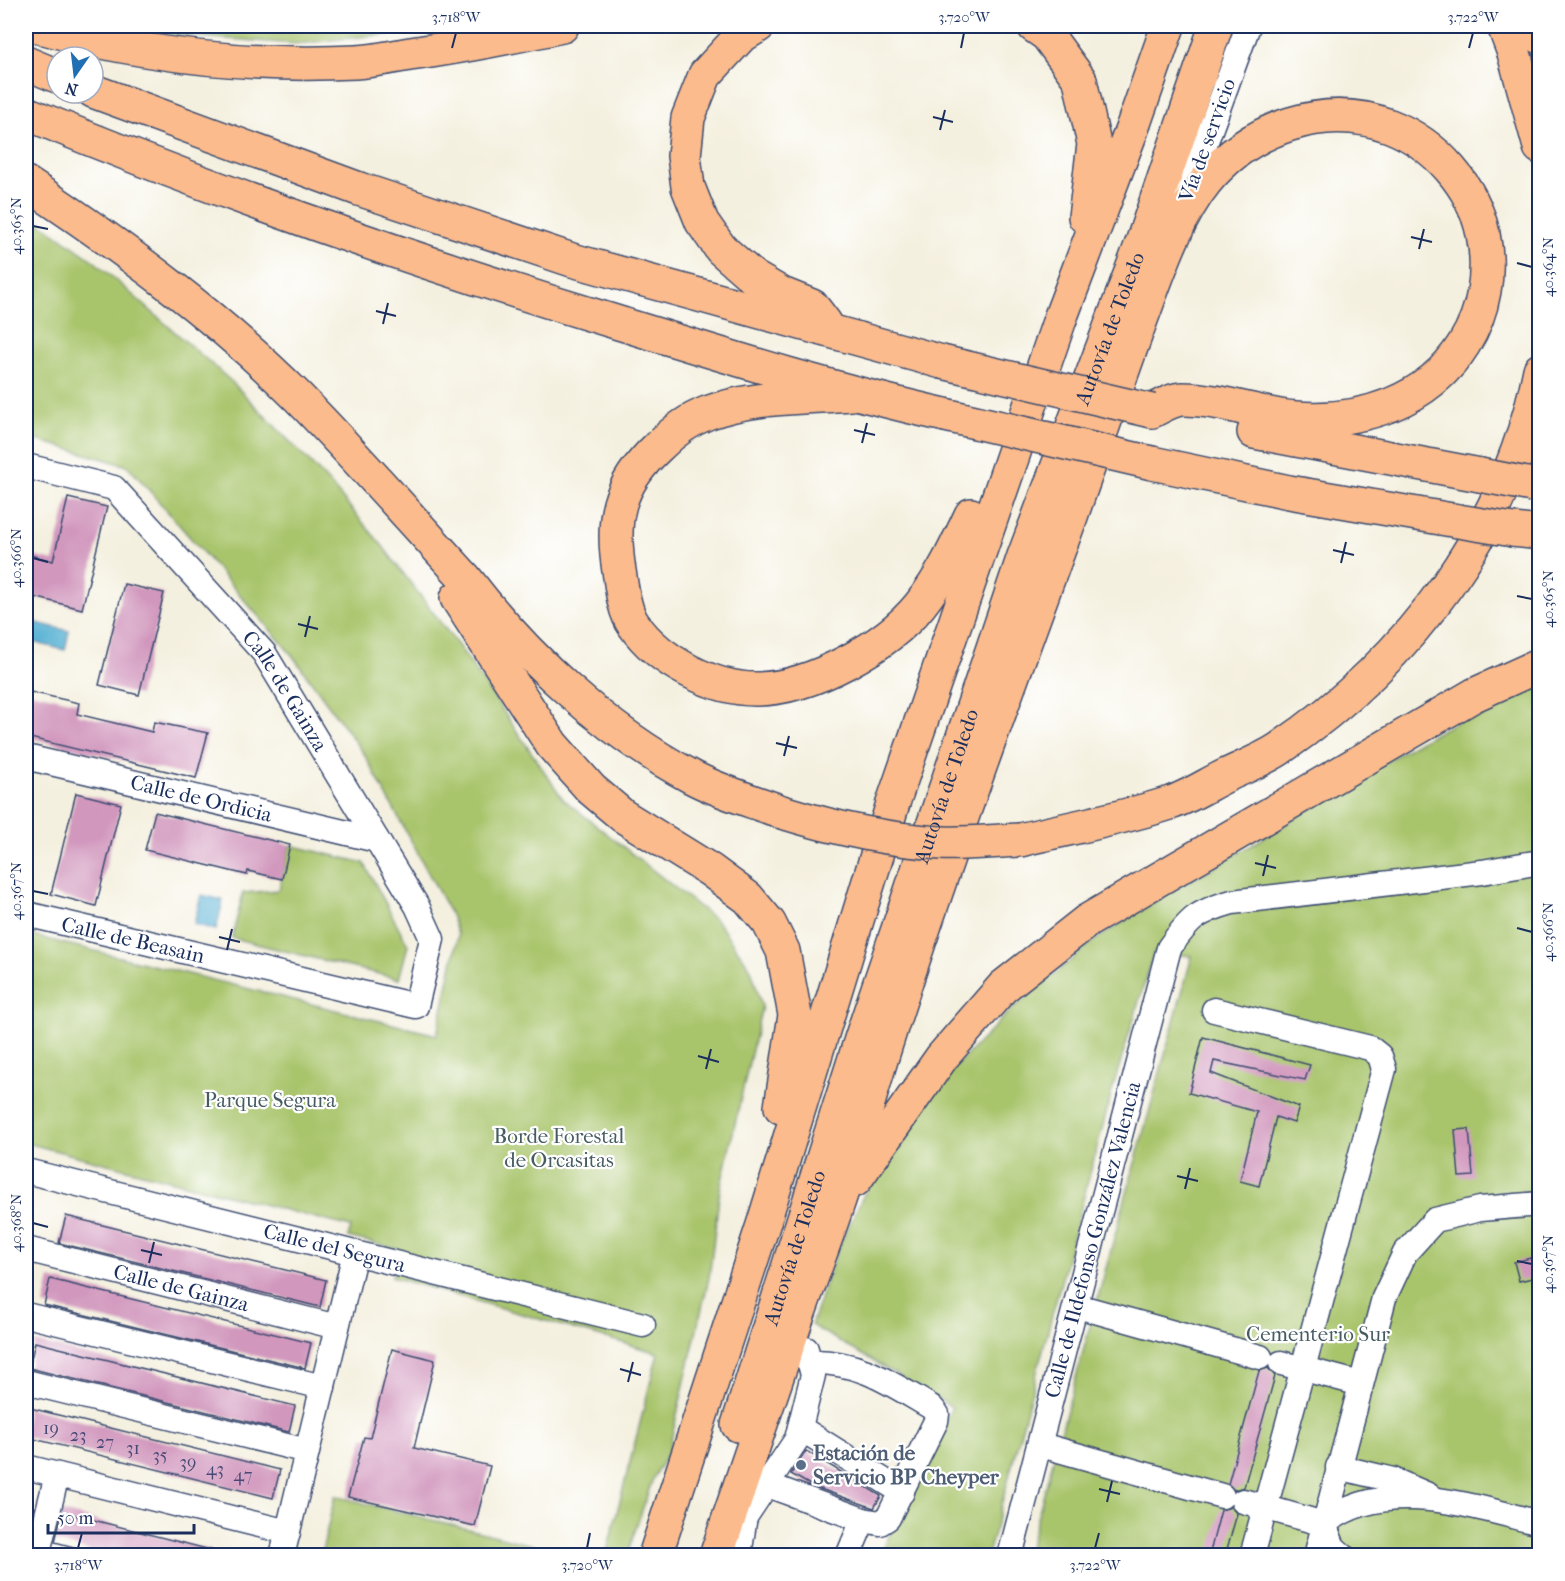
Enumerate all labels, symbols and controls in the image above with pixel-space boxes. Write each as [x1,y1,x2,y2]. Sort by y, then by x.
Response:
text: 3.718°W [432,8,482,26]
text: 3.720°W [938,8,991,26]
text: 3.722°W [1447,8,1500,26]
north arrow [45,45,105,105]
street label: Vía de servicio [1173,75,1240,206]
text: N [62,78,80,100]
text: 40.365°N [7,197,25,255]
text: 40.364°N [1539,236,1557,297]
street label: Autovía de Toledo [1070,249,1149,409]
text: 40.366°N [7,528,25,588]
text: 40.365°N [1539,570,1557,628]
street label: Calle de Gainza [238,626,333,756]
street label: Autovía de Toledo [909,706,983,867]
street label: Calle de Ordicia [128,770,275,827]
text: 40.367°N [7,861,25,920]
text: 40.366°N [1539,902,1557,962]
street label: Calle de Beasain [59,912,207,968]
street label: Calle de Ildefonso González Valencia [1040,1078,1146,1401]
park label: Parque Segura [204,1088,336,1112]
park label: Borde Forestal de Orcasitas [494,1124,625,1172]
street label: Autovía de Toledo [758,1167,830,1329]
text: 40.368°N [7,1193,25,1252]
street label: Calle del Segura [261,1219,408,1277]
text: 40.367°N [1539,1234,1557,1293]
street label: Calle de Gainza [111,1259,252,1316]
park label: Cementerio Sur [1246,1322,1390,1346]
house number: 19 [43,1418,59,1439]
house number: 23 [70,1425,86,1446]
house number: 27 [96,1432,114,1453]
house number: 31 [126,1438,140,1459]
place label: Estación de Servicio BP Cheyper [813,1441,1000,1489]
house number: 35 [152,1445,168,1466]
house number: 39 [180,1452,196,1473]
marker: Estación de Servicio BP Cheyper [794,1458,808,1472]
house number: 43 [206,1459,224,1480]
house number: 47 [234,1465,253,1486]
scale bar [48,1497,194,1535]
text: 50 m [57,1508,94,1529]
text: 3.718°W [54,1556,104,1574]
text: 3.720°W [561,1556,614,1574]
text: 3.722°W [1069,1556,1122,1574]

